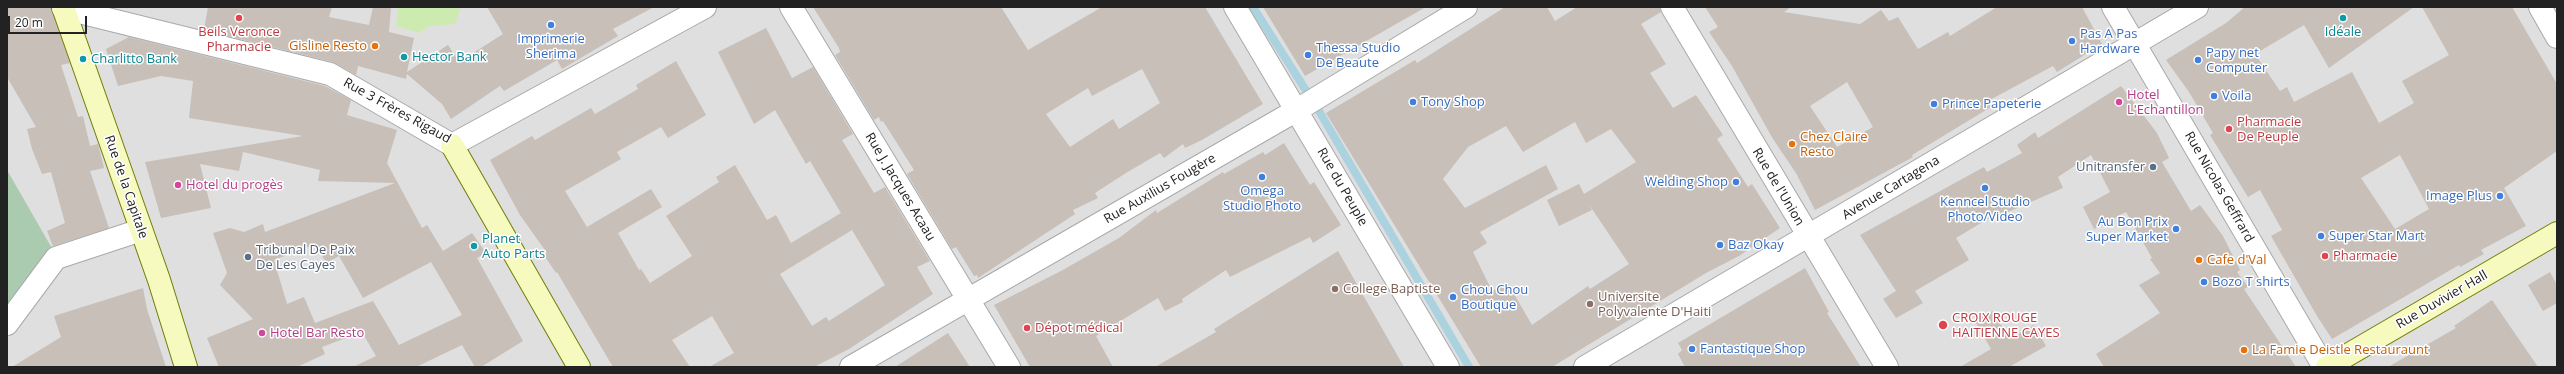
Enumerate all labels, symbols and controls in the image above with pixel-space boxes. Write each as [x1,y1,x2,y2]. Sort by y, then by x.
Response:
scale bar [10,8,89,34]
marker: Beils Veronce Pharmacie [234,13,244,23]
marker: Idéale [2338,13,2348,23]
text: 20 m [15,14,43,31]
marker: Imprimerie Sherima [546,20,556,30]
place label: Beils Veronce Pharmacie [198,24,280,55]
place label: Idéale [2325,24,2361,40]
place label: Pas A Pas Hardware [2080,26,2140,57]
place label: Imprimerie Sherima [517,31,585,62]
marker: Pas A Pas Hardware [2067,36,2077,46]
place label: Gisline Resto [289,38,367,54]
place label: Thessa Studio De Beaute [1316,40,1400,71]
marker: Gisline Resto [370,41,380,51]
place label: Papy net Computer [2206,45,2267,76]
place label: Hector Bank [412,49,487,65]
marker: Thessa Studio De Beaute [1303,50,1313,60]
place label: Charlitto Bank [91,51,177,67]
marker: Hector Bank [399,52,409,62]
marker: Charlitto Bank [78,54,88,64]
marker: Papy net Computer [2193,55,2203,65]
street label: Rue 3 Frères Rigaud [341,75,453,147]
place label: Hotel L'Echantillon [2127,87,2204,118]
place label: Voila [2222,88,2251,104]
marker: Voila [2209,91,2219,101]
place label: Tony Shop [1421,94,1485,110]
place label: Prince Papeterie [1942,96,2041,112]
marker: Tony Shop [1408,97,1418,107]
marker: Hotel L'Echantillon [2114,97,2124,107]
marker: Prince Papeterie [1929,99,1939,109]
place label: Pharmacie De Peuple [2237,114,2301,145]
marker: Pharmacie De Peuple [2224,124,2234,134]
place label: Chez Claire Resto [1800,129,1868,160]
street label: Rue Nicolas Geffrard [2181,129,2257,245]
street label: Rue J. Jacques Acaau [861,130,939,244]
street label: Rue de la Capitale [101,133,151,241]
marker: Chez Claire Resto [1787,139,1797,149]
street label: Rue du Peuple [1313,145,1371,229]
street label: Rue de l'Union [1749,145,1807,229]
street label: Rue Auxilius Fougère [1101,151,1219,227]
street label: Avenue Cartagena [1840,153,1942,223]
place label: Unitransfer [2076,159,2145,175]
marker: Unitransfer [2148,162,2158,172]
marker: Omega Studio Photo [1257,172,1267,182]
place label: Welding Shop [1645,174,1728,190]
place label: Hotel du progès [186,177,283,193]
marker: Welding Shop [1731,177,1741,187]
marker: Hotel du progès [173,180,183,190]
place label: Omega Studio Photo [1223,183,1301,214]
marker: Kenncel Studio Photo/Video [1980,183,1990,193]
place label: Image Plus [2426,188,2492,204]
marker: Image Plus [2495,191,2505,201]
place label: Kenncel Studio Photo/Video [1940,194,2030,225]
place label: Au Bon Prix Super Market [2086,214,2168,245]
marker: Au Bon Prix Super Market [2171,224,2181,234]
place label: Super Star Mart [2329,228,2425,244]
place label: Planet Auto Parts [482,231,545,262]
marker: Super Star Mart [2316,231,2326,241]
place label: Baz Okay [1728,237,1784,253]
marker: Baz Okay [1715,240,1725,250]
marker: Planet Auto Parts [469,241,479,251]
place label: Tribunal De Paix De Les Cayes [256,242,355,273]
place label: Pharmacie [2333,248,2397,264]
marker: Pharmacie [2320,251,2330,261]
marker: Tribunal De Paix De Les Cayes [243,252,253,262]
place label: Cafe d'Val [2207,252,2267,268]
marker: Cafe d'Val [2194,255,2204,265]
street label: Rue Duvivier Hall [2394,267,2490,333]
place label: Bozo T shirts [2212,274,2290,290]
marker: Bozo T shirts [2199,277,2209,287]
place label: College Baptiste [1343,281,1440,297]
place label: Chou Chou Boutique [1461,282,1528,313]
marker: College Baptiste [1330,284,1340,294]
place label: Universite Polyvalente D'Haiti [1598,289,1711,320]
marker: Chou Chou Boutique [1448,292,1458,302]
marker: Universite Polyvalente D'Haiti [1585,299,1595,309]
place label: CROIX ROUGE HAITIENNE CAYES [1952,310,2060,341]
marker: CROIX ROUGE HAITIENNE CAYES [1937,319,1949,331]
place label: Dépot médical [1035,320,1123,336]
marker: Dépot médical [1022,323,1032,333]
place label: Hotel Bar Resto [270,325,364,341]
marker: Hotel Bar Resto [257,328,267,338]
place label: Fantastique Shop [1700,341,1805,357]
place label: La Famie Deistle Restauraunt [2252,342,2429,358]
marker: Fantastique Shop [1687,344,1697,354]
marker: La Famie Deistle Restauraunt [2239,345,2249,355]

